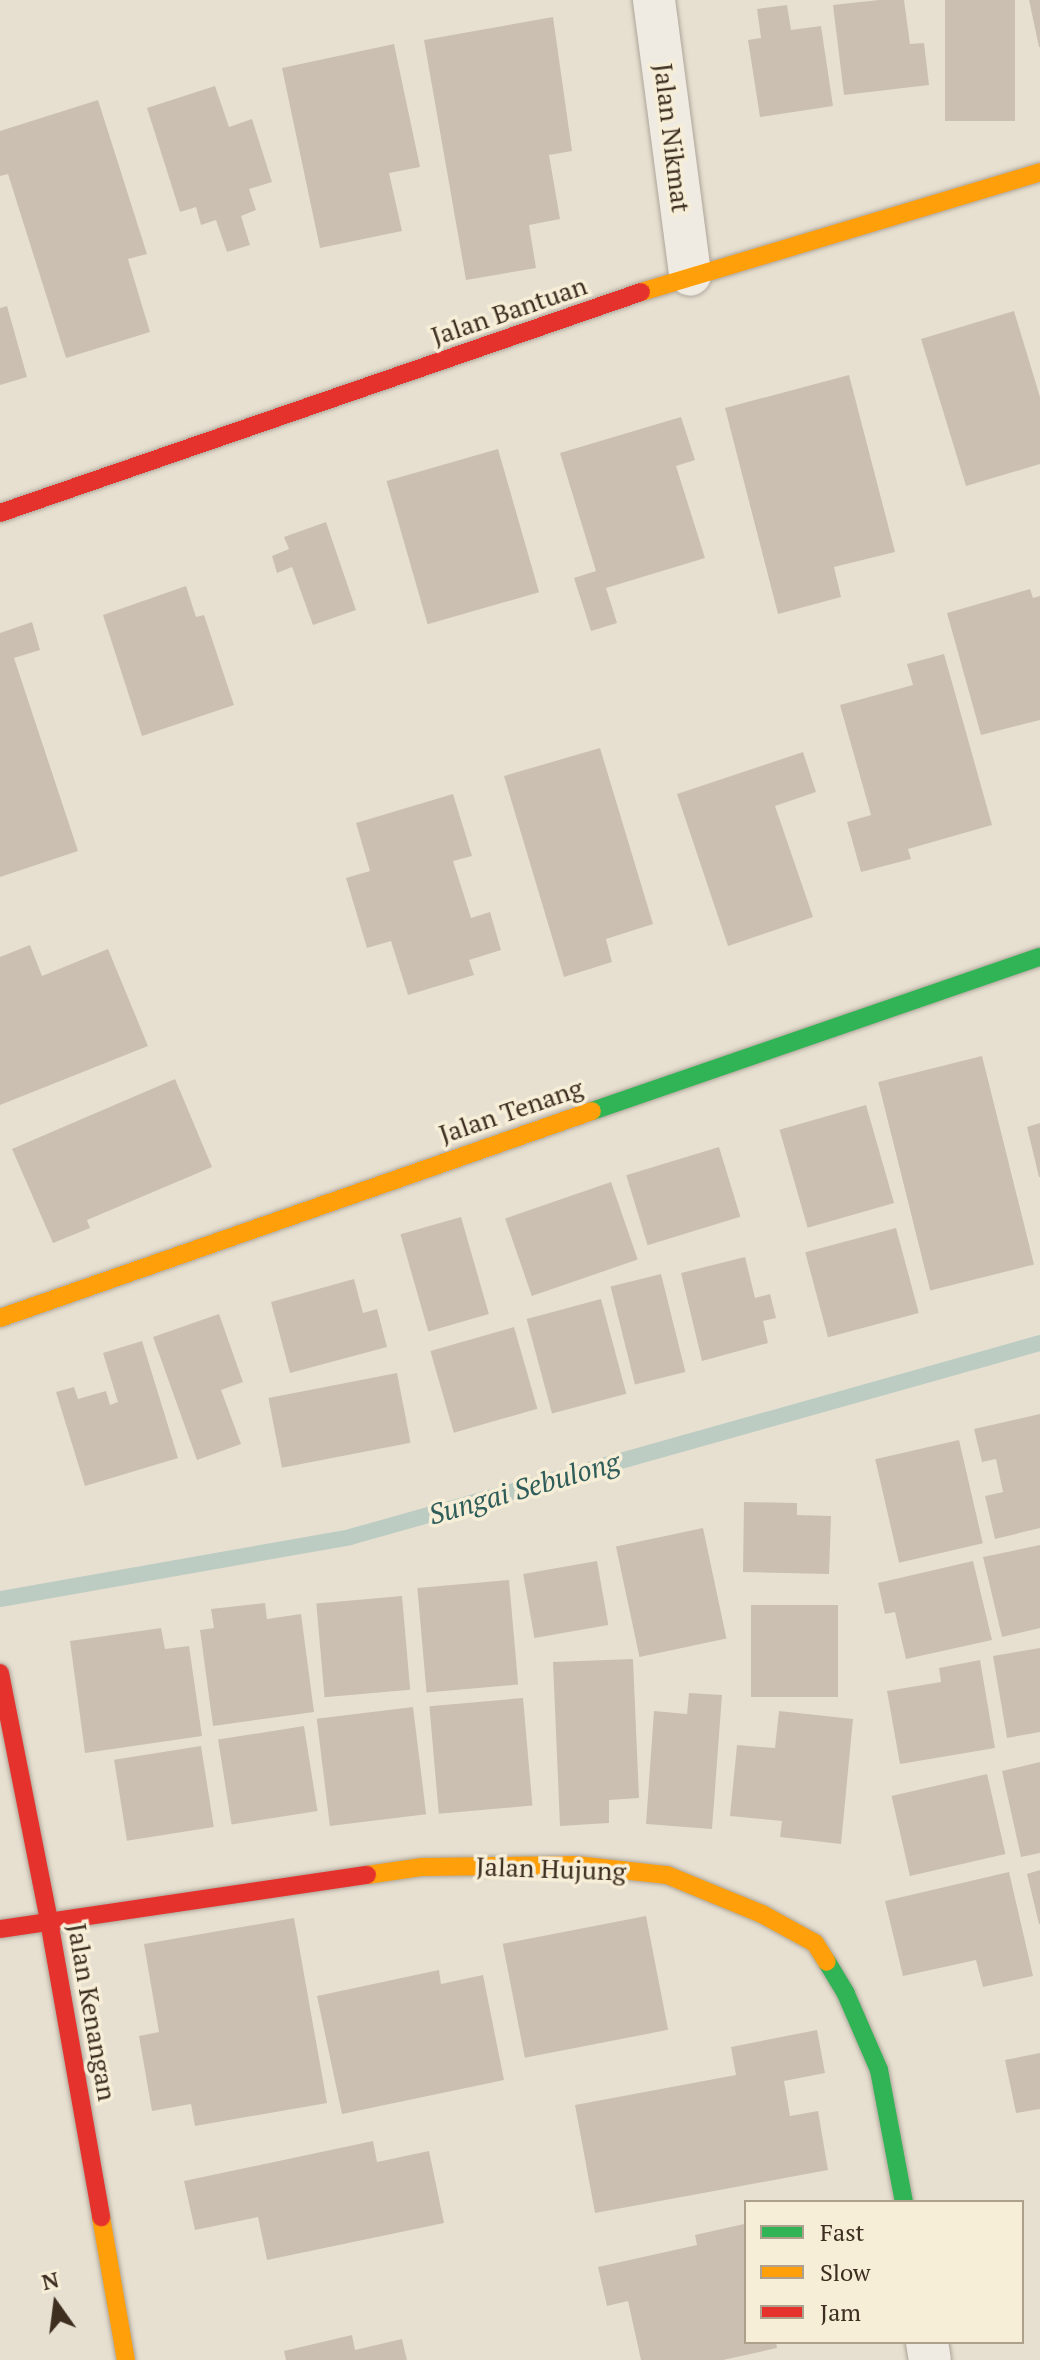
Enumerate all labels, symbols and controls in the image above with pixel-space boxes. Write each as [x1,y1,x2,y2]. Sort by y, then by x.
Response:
street label: Jalan Nikmat [647,62,697,214]
street label: Jalan Bantuan [427,270,591,352]
street label: Jalan Tenang [435,1072,587,1150]
water label: Sungai Sebulong [425,1445,623,1531]
street label: Jalan Hujung [475,1851,627,1887]
street label: Jalan Kenangan [61,1921,123,2103]
legend [744,2200,1024,2344]
text: Fast [820,2216,864,2248]
text: Slow [820,2256,871,2288]
north arrow [16,2264,96,2344]
text: N [38,2264,62,2296]
text: Jam [820,2296,861,2328]

